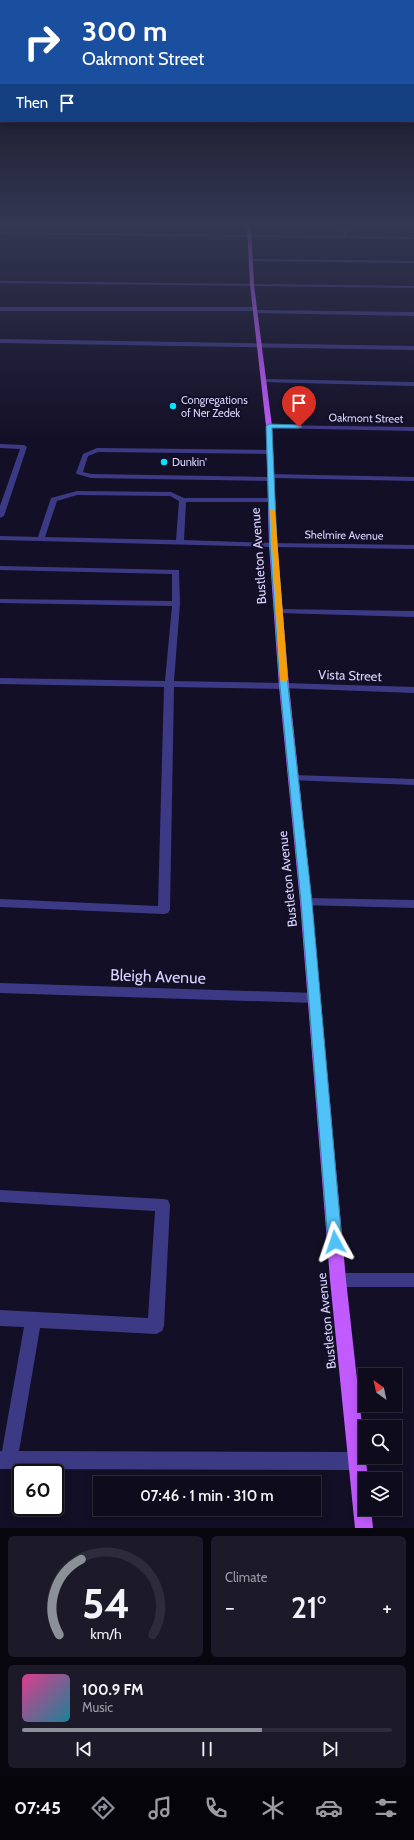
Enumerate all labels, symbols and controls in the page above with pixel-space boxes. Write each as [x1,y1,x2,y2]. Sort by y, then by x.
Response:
text: 300 m [82,14,167,48]
icon: right [16,16,68,68]
text: Oakmont Street [82,48,204,70]
icon: arrive [56,92,78,114]
text: Then [16,94,48,112]
pin [282,386,316,427]
icon: arrive [288,392,310,414]
place label: Congregations of Ner Zedek [181,393,248,420]
marker: Congregations of Ner Zedek [168,401,178,411]
street label: Oakmont Street [328,410,404,426]
place label: Dunkin' [172,455,207,469]
marker: Dunkin' [159,457,169,467]
street label: Bustleton Avenue [247,507,269,605]
street label: Shelmire Avenue [304,527,384,543]
street label: Vista Street [318,666,383,684]
street label: Bustleton Avenue [274,830,300,928]
street label: Bleigh Avenue [110,965,206,988]
position arrow [314,1221,356,1263]
street label: Bustleton Avenue [313,1272,339,1370]
north arrow [358,1368,402,1412]
map controls [358,1368,402,1516]
button: search [358,1420,402,1464]
speed limit sign: 60 [12,1464,64,1516]
button: layers [358,1472,402,1516]
text: 07:46 · 1 min · 310 m [140,1487,274,1505]
text: Climate [225,1569,267,1585]
text: 54 [81,1577,130,1627]
text: 21° [291,1589,326,1626]
text: − [225,1594,235,1621]
text: + [382,1594,392,1621]
text: km/h [90,1624,121,1642]
text: 100.9 FM [82,1681,144,1699]
text: Music [82,1699,113,1715]
icon: previous [73,1738,95,1760]
icon: pause [196,1738,218,1760]
icon: next [319,1738,341,1760]
icon: directions [89,1794,117,1822]
icon: music [146,1794,174,1822]
icon: phone [202,1794,230,1822]
icon: climate [259,1794,287,1822]
icon: car [315,1794,343,1822]
icon: filters [372,1794,400,1822]
text: 07:45 [14,1797,61,1819]

